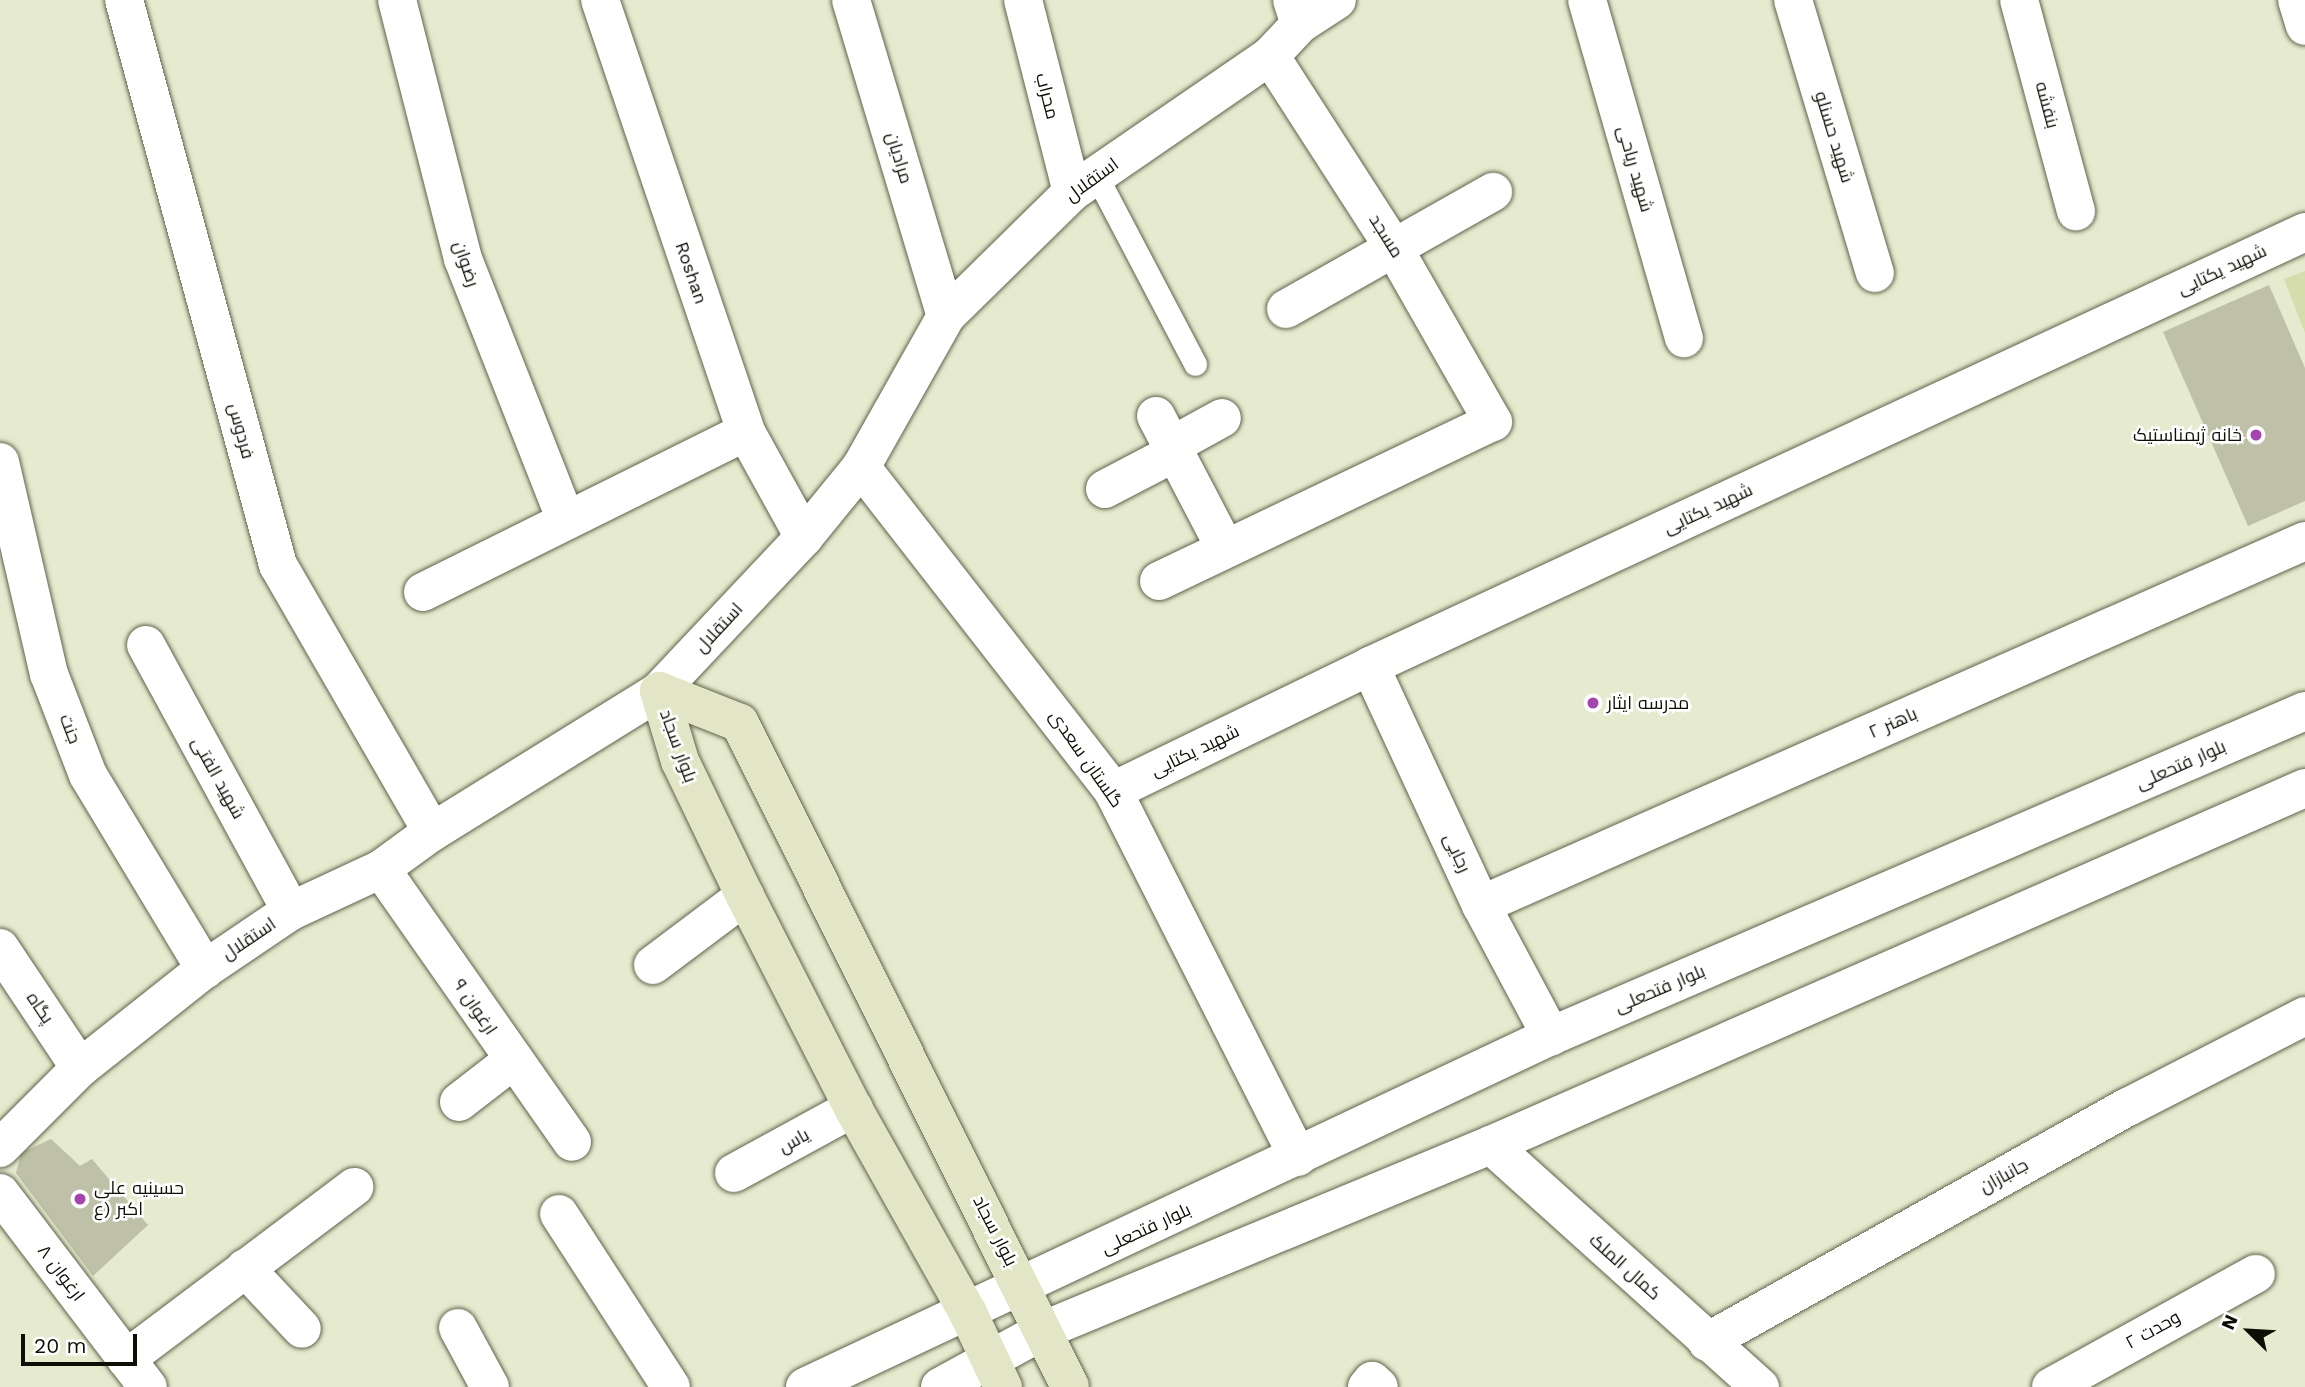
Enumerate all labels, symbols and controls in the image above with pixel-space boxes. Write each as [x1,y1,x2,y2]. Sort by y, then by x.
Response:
street label: محراب [1031,71,1063,121]
street label: بنفشه [2030,79,2064,131]
street label: شهید حسنلو [1810,89,1858,185]
street label: شهید ریاحی [1612,123,1658,215]
street label: مرادیان [881,130,917,186]
street label: استقلال [1061,153,1123,207]
street label: مسجد [1364,210,1408,262]
street label: رضوان [448,238,484,290]
street label: Roshan [670,239,712,307]
street label: شهید یکتایی [2174,240,2270,300]
street label: فردوس [223,401,259,461]
place label: خانه ژیمناستیک [2133,424,2242,446]
marker: خانه ژیمناستیک [2248,427,2264,443]
street label: شهید یکتایی [1660,479,1756,539]
street label: استقلال [690,598,748,658]
place label: مدرسه ایثار [1607,692,1689,714]
marker: مدرسه ایثار [1585,695,1601,711]
street label: باهنر ۲ [1865,703,1921,743]
street label: گلستان سعدی [1044,706,1128,812]
street label: بلوار سجاد [655,707,701,785]
street label: جنت [55,711,85,747]
street label: شهید یکتایی [1147,720,1243,782]
street label: شهید الفتی [187,733,249,823]
street label: بلوار فتحعلی [2133,736,2229,794]
street label: رجایی [1439,830,1475,876]
street label: استقلال [218,913,280,965]
street label: بلوار فتحعلی [1611,960,1709,1018]
street label: ارغوان ۹ [448,975,502,1039]
street label: پگاه [22,988,58,1028]
street label: یاس [775,1124,813,1158]
street label: جانبازان [1976,1154,2032,1198]
place label: حسینیه علی اکبر (ع [94,1178,184,1220]
marker: حسینیه علی اکبر (ع [72,1191,88,1207]
street label: بلوار سجاد [968,1192,1022,1270]
street label: بلوار فتحعلی [1098,1199,1194,1259]
street label: کمال الملک [1585,1229,1665,1305]
street label: ارغوان ۸ [33,1241,89,1305]
north arrow [2214,1296,2284,1366]
street label: وحدت ۲ [2122,1306,2184,1354]
text: N [2216,1311,2243,1333]
scale bar [24,1320,140,1364]
text: 20 m [34,1333,86,1358]

